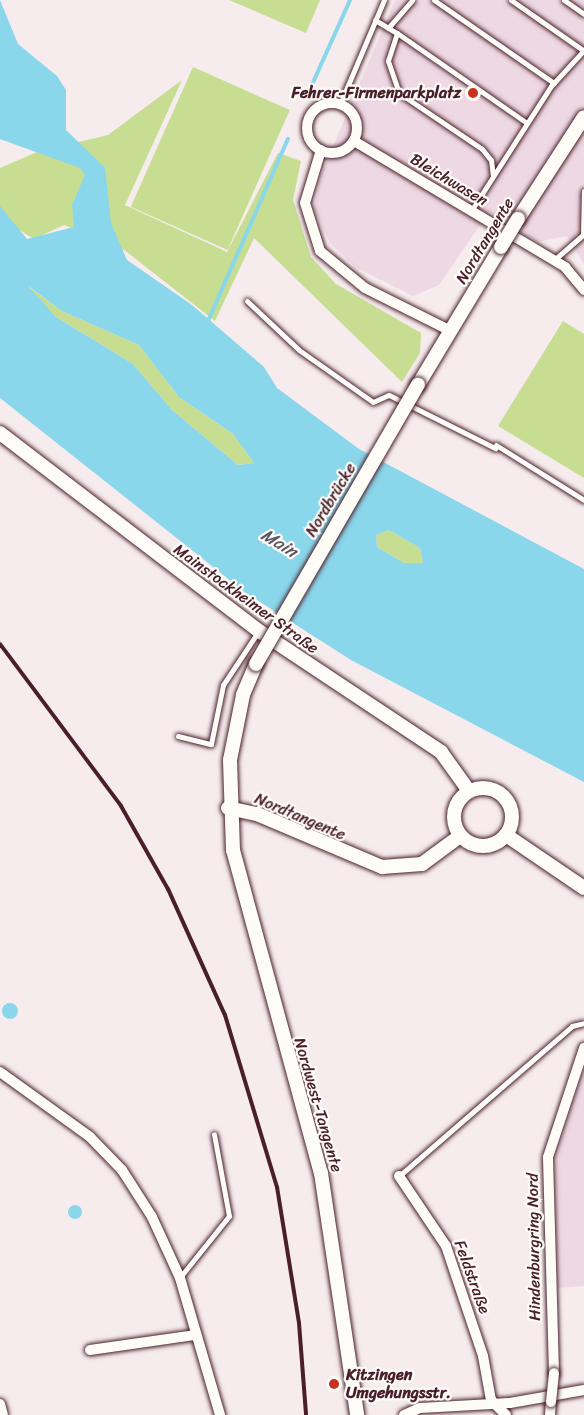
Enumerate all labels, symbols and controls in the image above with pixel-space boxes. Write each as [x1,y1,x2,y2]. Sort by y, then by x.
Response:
place label: Fehrer-Firmenparkplatz [291,83,461,103]
marker: Fehrer-Firmenparkplatz [466,86,480,100]
street label: Bleichwasen [407,149,491,211]
street label: Nordtangente [452,194,518,288]
street label: Nordbrücke [302,460,360,540]
water label: Main [257,524,301,562]
street label: Mainstockheimer Straße [170,540,322,658]
street label: Nordtangente [252,789,348,845]
street label: Nordwest-Tangente [290,1036,346,1174]
street label: Hindenburgring Nord [523,1173,545,1321]
street label: Feldstraße [450,1238,494,1316]
place label: Kitzingen Umgehungsstr. [346,1365,451,1403]
marker: Kitzingen Umgehungsstr. [327,1377,341,1391]

